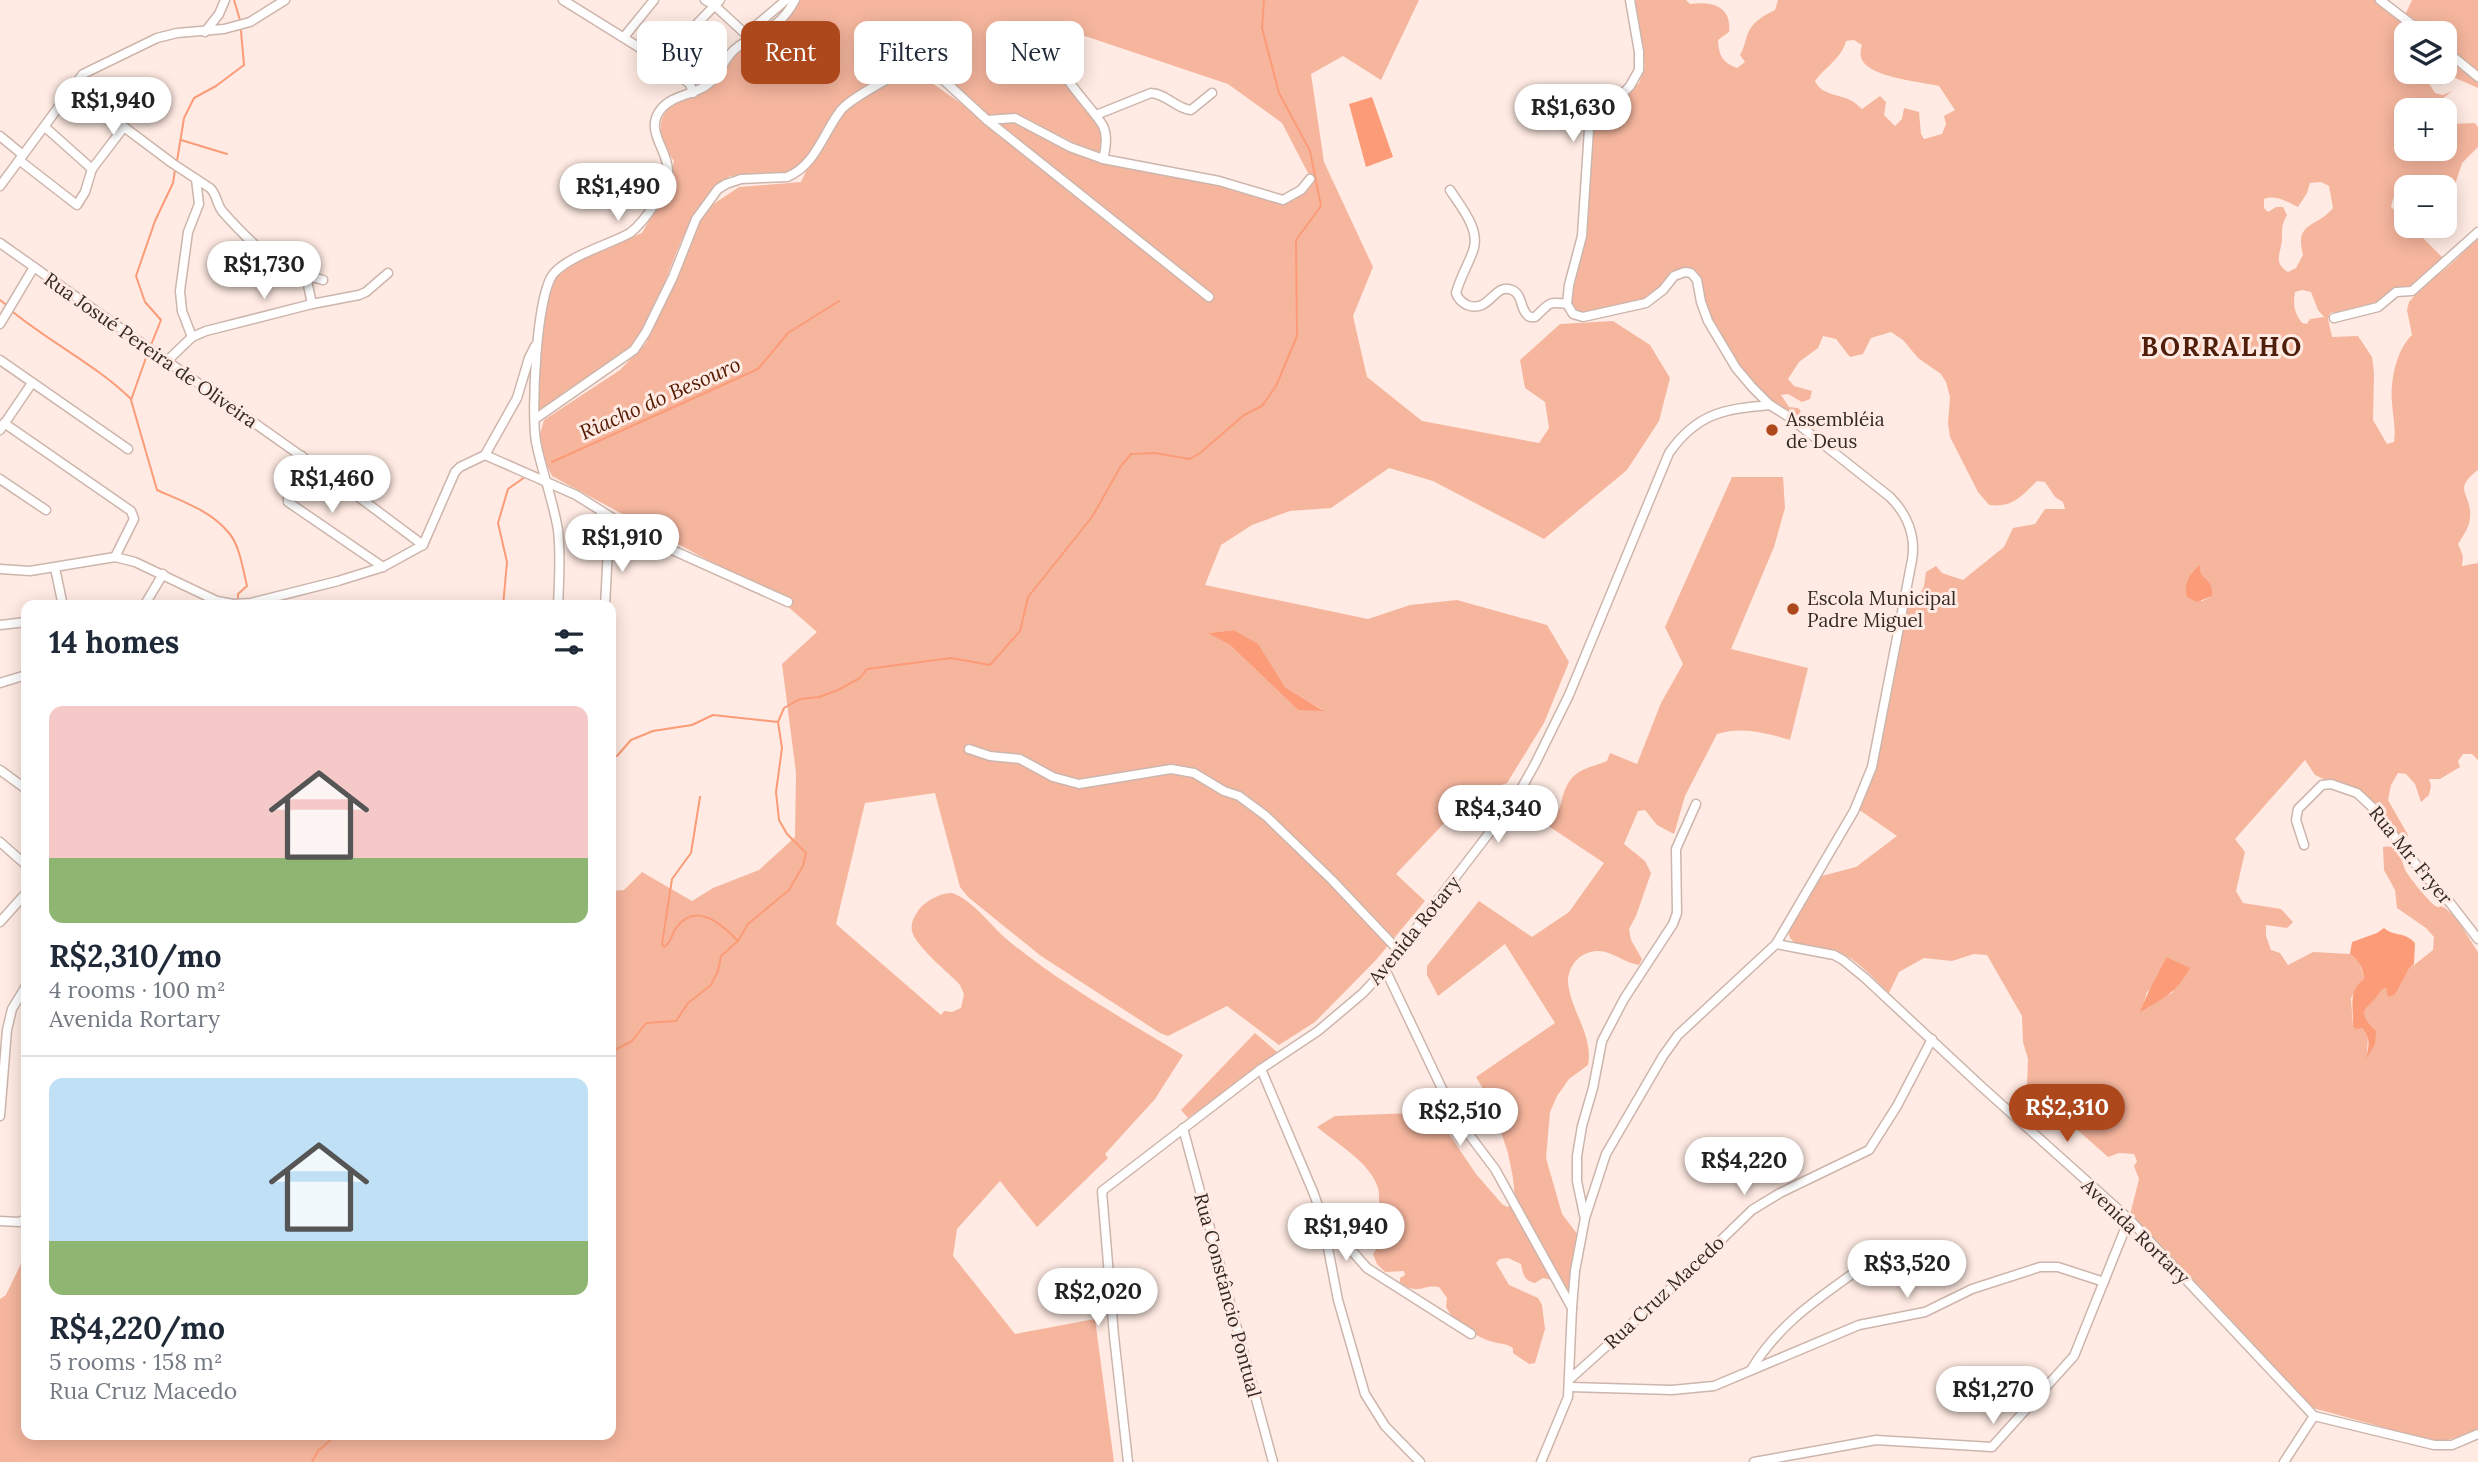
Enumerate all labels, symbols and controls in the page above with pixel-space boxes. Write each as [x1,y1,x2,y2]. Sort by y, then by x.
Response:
chip: Buy [637,21,727,84]
chip: Rent [741,21,840,84]
chip: Filters [854,21,972,84]
chip: New [986,21,1084,84]
map controls [2394,21,2457,238]
button: layers [2394,21,2457,84]
pin: R$1,940 [48,78,178,137]
text: R$1,940 [71,85,155,114]
pin: R$1,630 [1508,85,1638,144]
text: R$1,630 [1530,92,1616,121]
button: + [2394,98,2457,161]
pin: R$1,490 [553,164,683,223]
text: R$1,490 [576,171,660,200]
button: − [2394,175,2457,238]
pin: R$1,730 [199,242,329,301]
text: R$1,730 [223,249,305,278]
street label: Rua Josué Pereira de Oliveira [40,267,263,433]
district label: BORRALHO [2141,330,2303,363]
water label: Riacho do Besouro [575,350,745,446]
place label: Assembléia de Deus [1785,407,1885,453]
marker: Assembléia de Deus [1764,422,1780,438]
pin: R$1,460 [267,456,397,515]
text: R$1,460 [290,463,374,492]
pin: R$1,910 [557,514,687,574]
text: R$1,910 [581,522,663,551]
place label: Escola Municipal Padre Miguel [1807,586,1956,632]
marker: Escola Municipal Padre Miguel [1785,601,1801,617]
text: 14 homes [49,623,179,661]
icon: filters [550,623,588,661]
icon: home [256,752,382,878]
pin: R$4,340 [1433,786,1563,845]
text: R$4,340 [1454,793,1542,822]
street label: Rua Mr. Fryer [2364,801,2458,910]
street label: Avenida Rotary [1362,871,1465,990]
text: R$2,310/mo [49,937,222,975]
text: 4 rooms · 100 m² [49,975,226,1004]
text: Avenida Rortary [49,1004,220,1033]
pin: R$2,310 [2002,1084,2132,1144]
pin: R$2,510 [1395,1088,1525,1148]
text: R$2,310 [2025,1092,2109,1121]
text: R$2,510 [1418,1096,1502,1125]
icon: home [256,1124,382,1250]
pin: R$4,220 [1679,1138,1809,1197]
text: R$4,220 [1701,1145,1787,1174]
street label: Avenida Rortary [2076,1173,2195,1289]
street label: Rua Constâncio Pontual [1189,1190,1267,1400]
pin: R$1,940 [1281,1204,1411,1263]
text: R$1,940 [1304,1211,1388,1240]
street label: Rua Cruz Macedo [1599,1230,1729,1354]
pin: R$3,520 [1842,1240,1972,1300]
text: R$3,520 [1863,1248,1951,1277]
pin: R$2,020 [1033,1268,1163,1328]
text: R$2,020 [1054,1276,1142,1305]
text: R$4,220/mo [49,1309,225,1347]
text: 5 rooms · 158 m² [49,1347,223,1376]
pin: R$1,270 [1928,1366,2058,1426]
text: R$1,270 [1952,1374,2034,1403]
text: Rua Cruz Macedo [49,1376,237,1405]

